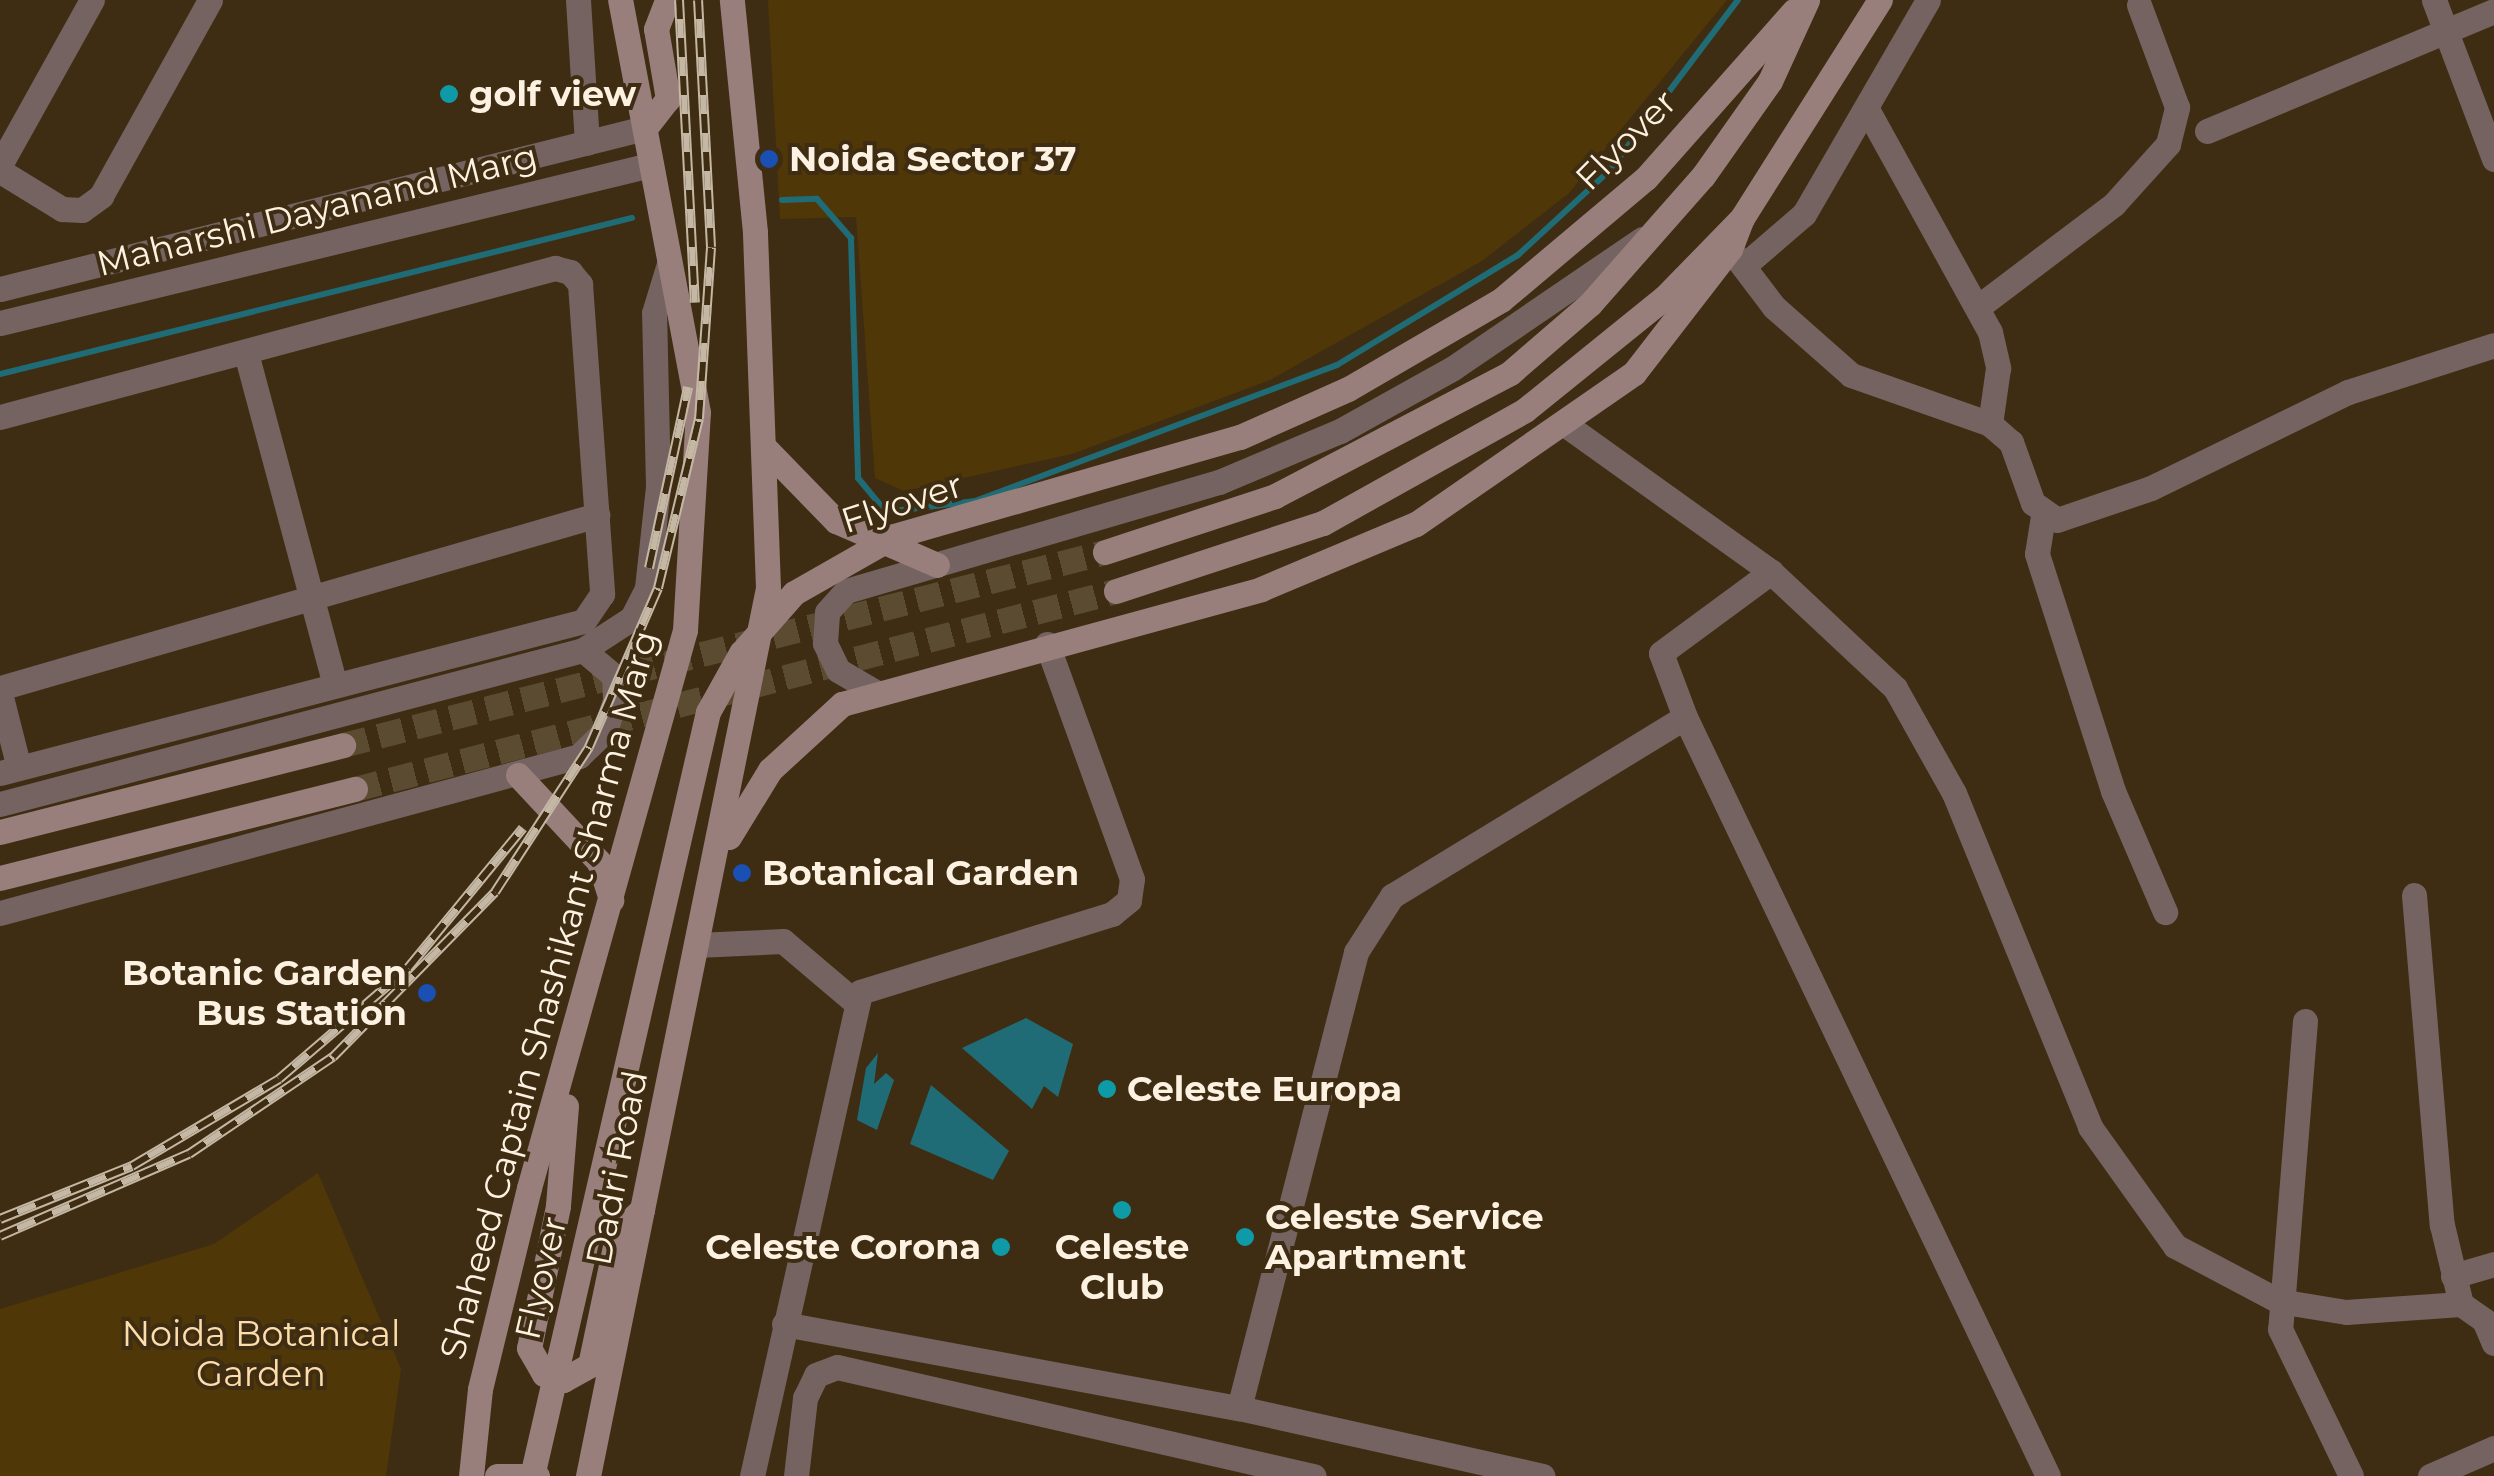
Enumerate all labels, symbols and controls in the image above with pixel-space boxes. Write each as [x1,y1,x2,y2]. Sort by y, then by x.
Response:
place label: golf view [469,73,636,115]
street label: Flyover [1567,81,1685,199]
marker: golf view [438,83,460,105]
street label: Maharshi Dayanand Marg [93,135,541,285]
place label: Noida Sector 37 [789,138,1077,180]
marker: Noida Sector 37 [758,148,780,170]
street label: Flyover [836,464,968,542]
street label: Shaheed Captain Shashikant Sharma Marg [431,626,667,1364]
place label: Botanical Garden [762,852,1079,894]
marker: Botanical Garden [731,862,753,884]
place label: Botanic Garden Bus Station [122,952,407,1034]
marker: Botanic Garden Bus Station [416,982,438,1004]
street label: Dadri Road [578,1067,656,1269]
place label: Celeste Europa [1127,1068,1402,1110]
marker: Celeste Europa [1096,1078,1118,1100]
place label: Celeste Service Apartment [1265,1196,1544,1278]
marker: Celeste Club [1111,1199,1133,1221]
street label: Flyover [506,1212,576,1344]
place label: Celeste Corona [705,1226,981,1268]
place label: Celeste Club [1055,1226,1189,1308]
marker: Celeste Service Apartment [1234,1226,1256,1248]
marker: Celeste Corona [990,1236,1012,1258]
park label: Noida Botanical Garden [122,1313,400,1395]

